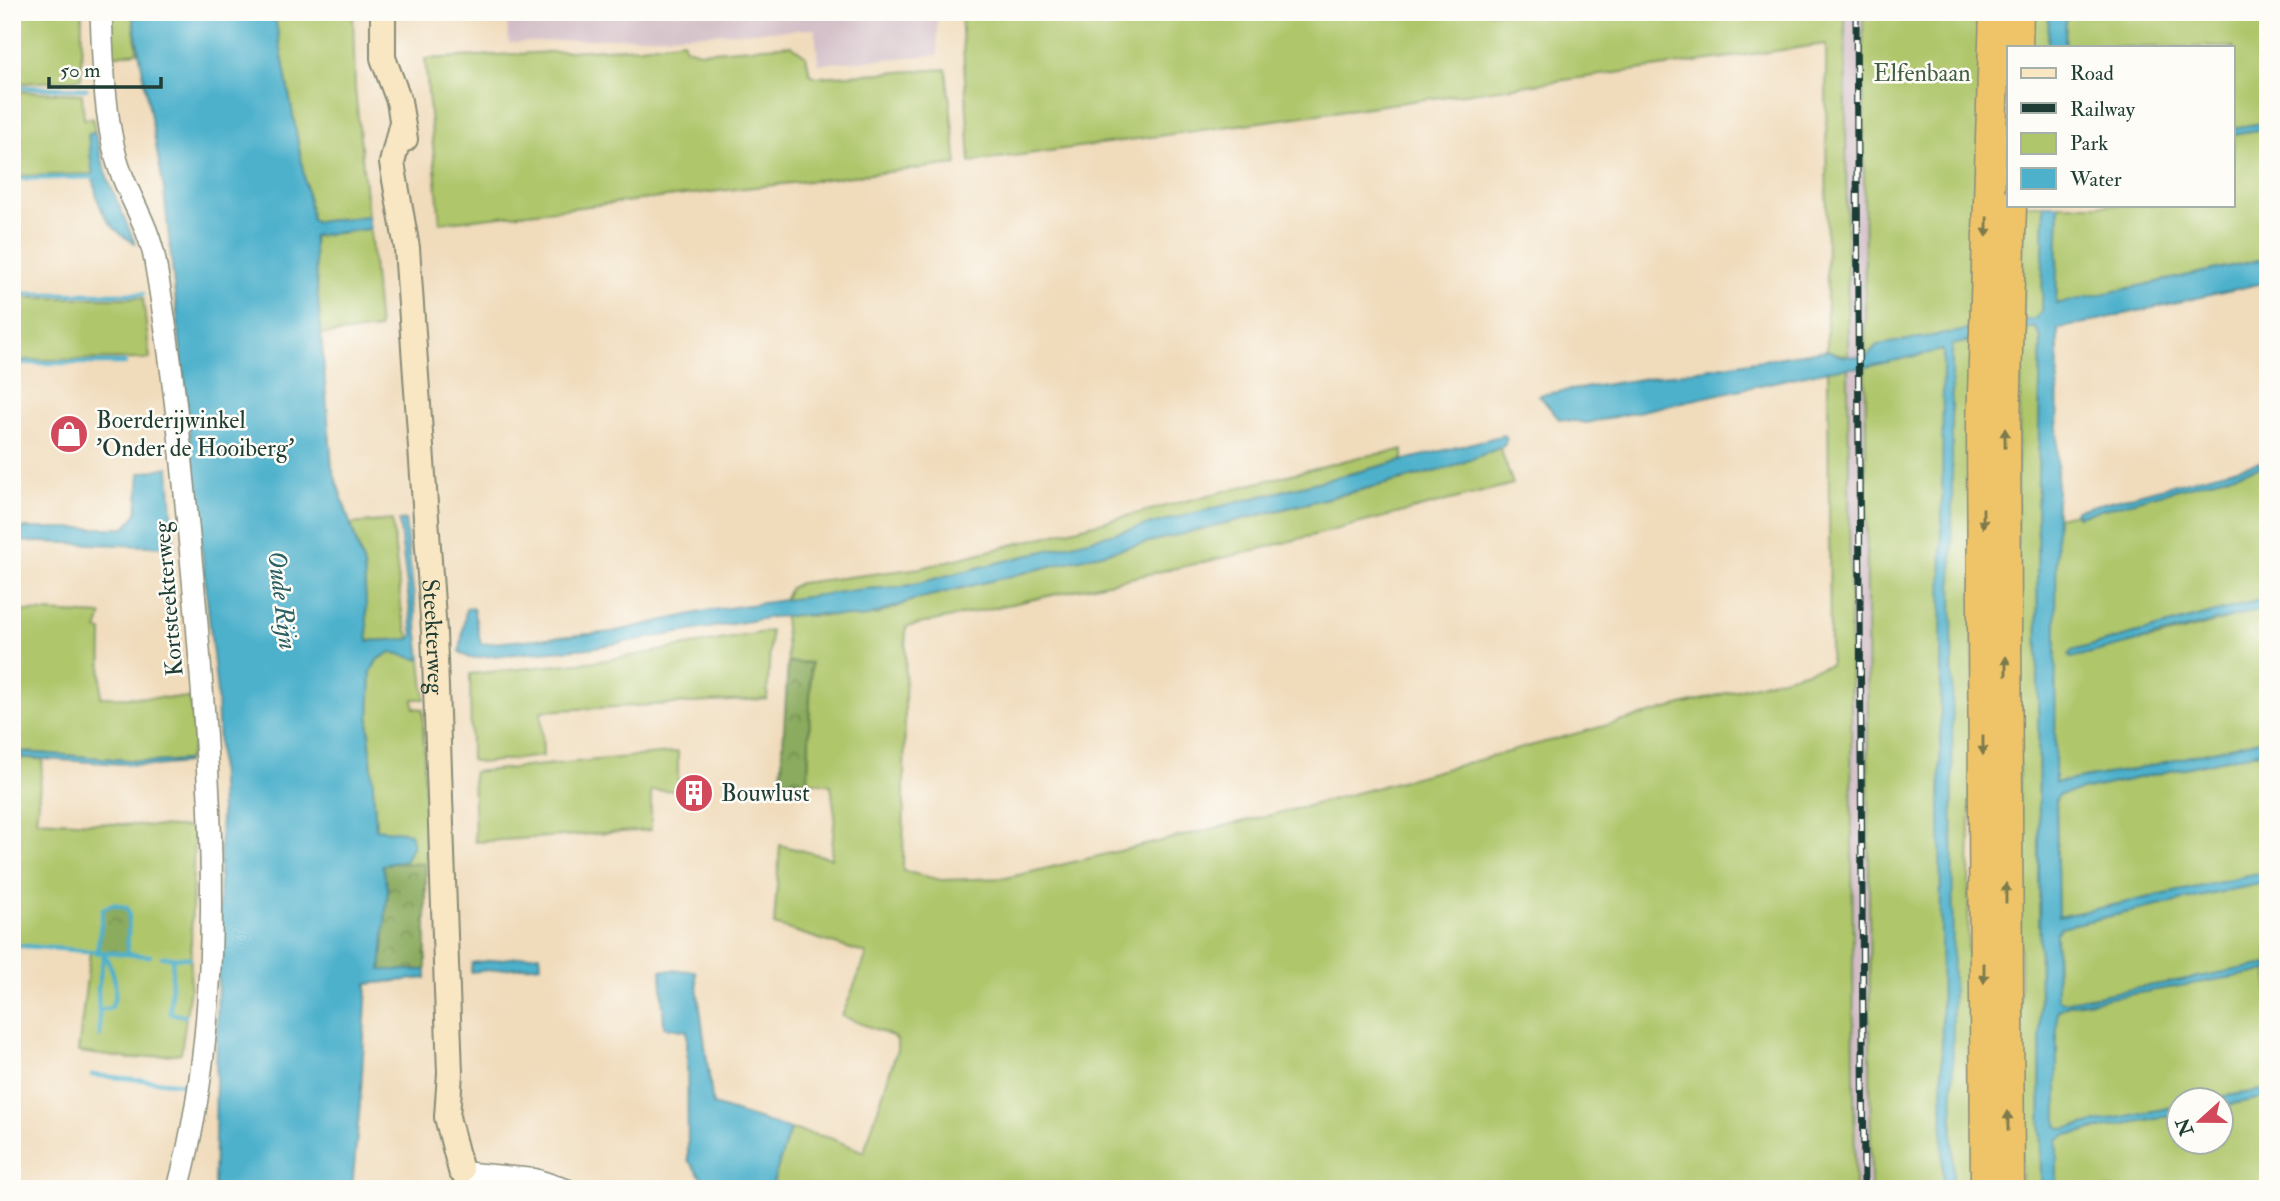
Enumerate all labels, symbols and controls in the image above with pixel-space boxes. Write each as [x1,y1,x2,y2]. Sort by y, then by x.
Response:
scale bar [49,46,161,90]
legend [2007,46,2234,206]
text: 50 m [60,57,101,84]
park label: Elfenbaan [1873,58,1971,89]
text: Road [2070,60,2115,87]
text: Railway [2070,96,2136,123]
text: Park [2070,130,2108,157]
text: Water [2069,166,2122,193]
one-way arrow [1982,217,1993,239]
place label: Boerderijwinkel 'Onder de Hooiberg' [96,405,294,464]
shop icon: Boerderijwinkel 'Onder de Hooiberg' [48,413,90,455]
one-way arrow [1999,427,2011,449]
one-way arrow [1977,507,1989,529]
street label: Kortsteekterweg [146,519,191,678]
water label: Oude Rijn [260,549,304,651]
street label: Steekterweg [414,578,451,696]
one-way arrow [2000,654,2012,676]
one-way arrow [1977,734,1989,756]
building icon: Bouwlust [673,772,715,814]
place label: Bouwlust [721,778,810,809]
one-way arrow [2000,882,2012,904]
one-way arrow [1978,962,1990,984]
north arrow [2164,1086,2234,1156]
one-way arrow [2002,1109,2014,1131]
text: N [2170,1114,2200,1140]

